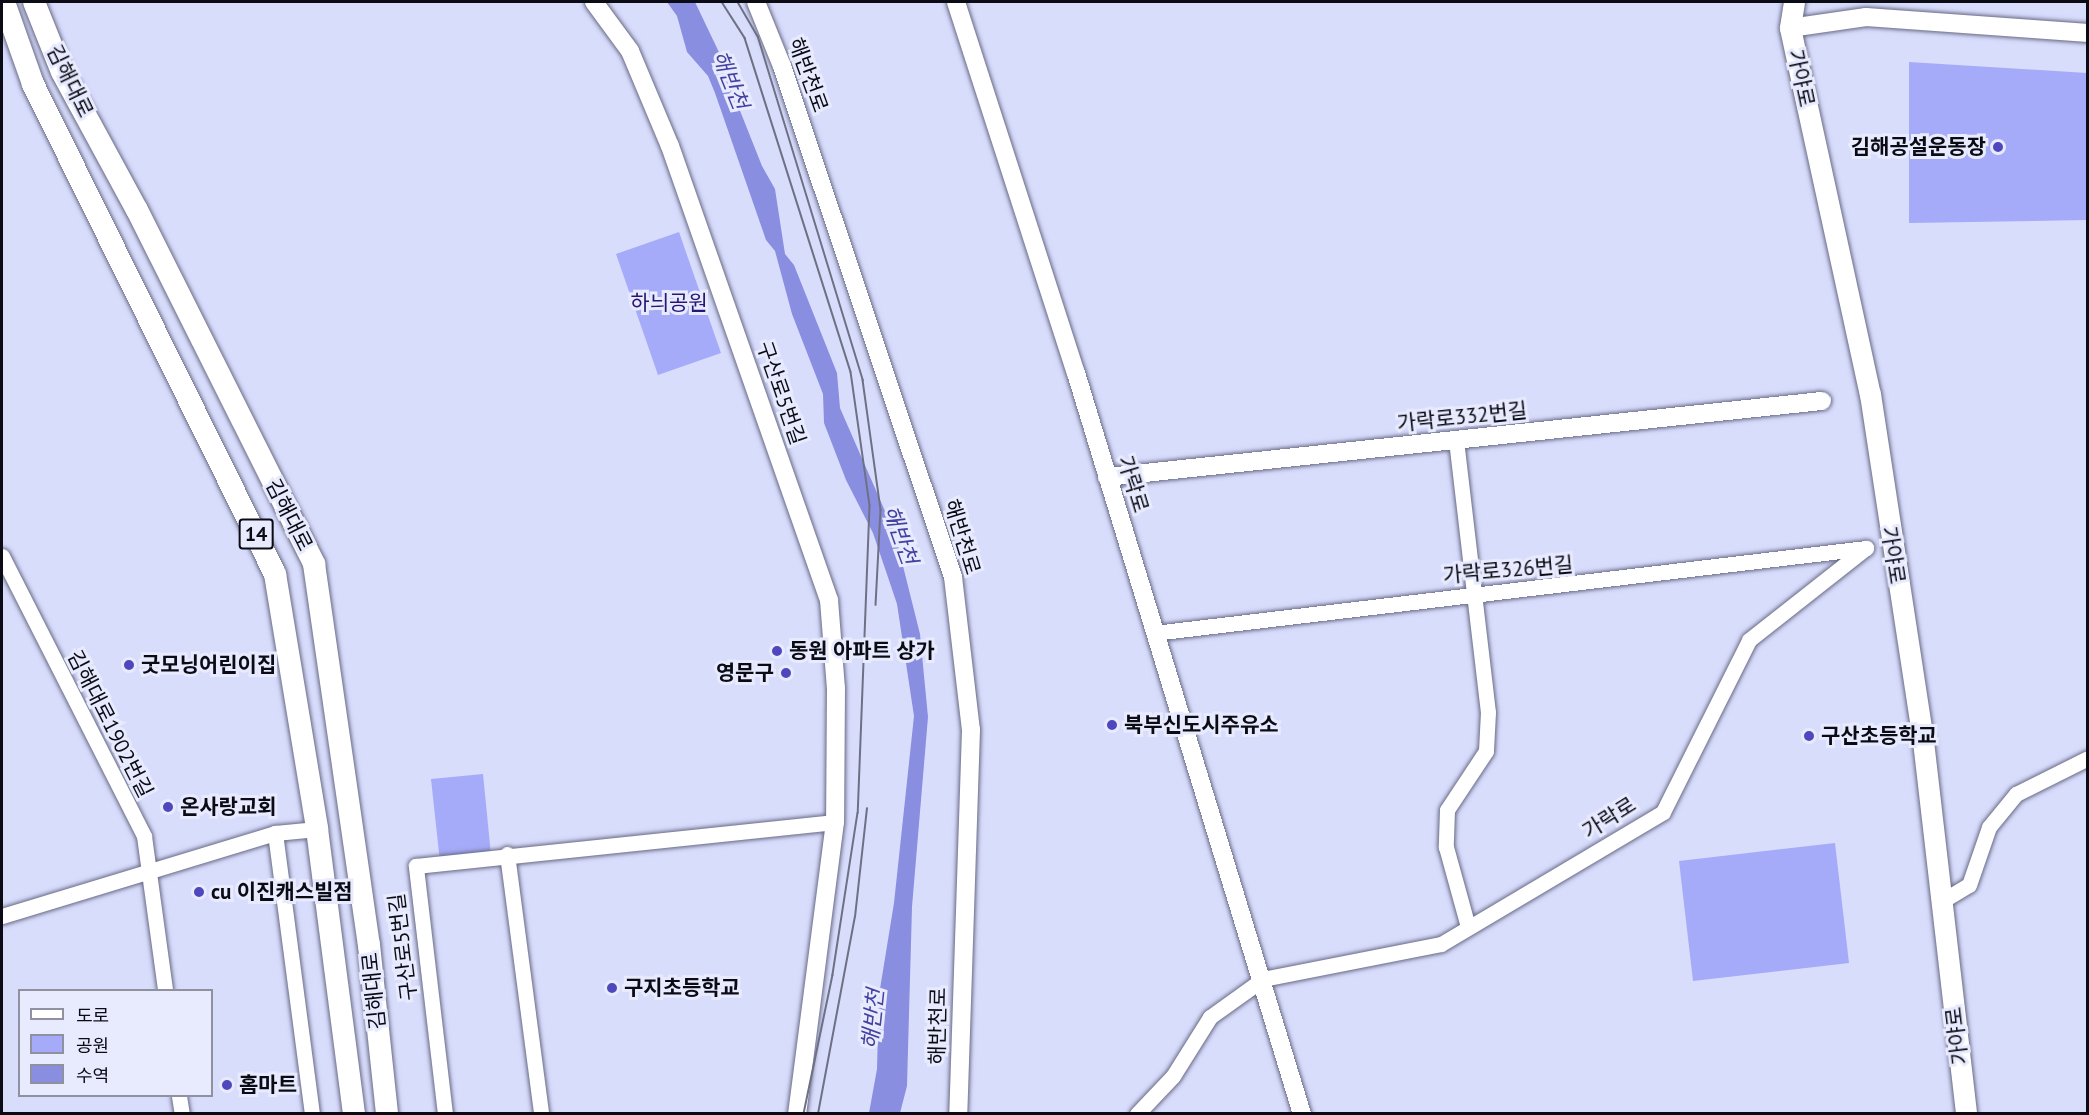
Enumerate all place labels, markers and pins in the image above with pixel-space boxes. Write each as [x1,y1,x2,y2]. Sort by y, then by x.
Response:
place label: 김해공설운동장 [1851,134,1986,160]
marker: 김해공설운동장 [1991,140,2005,154]
place label: 동원 아파트 상가 [789,638,935,664]
marker: 동원 아파트 상가 [770,644,784,658]
place label: 굿모닝어린이집 [141,652,276,678]
marker: 굿모닝어린이집 [122,658,136,672]
place label: 영문구 [716,660,774,686]
marker: 영문구 [779,666,793,680]
place label: 북부신도시주유소 [1124,712,1279,738]
marker: 북부신도시주유소 [1105,718,1119,732]
place label: 구산초등학교 [1821,723,1937,749]
marker: 구산초등학교 [1802,729,1816,743]
place label: 온사랑교회 [180,794,277,820]
marker: 온사랑교회 [161,800,175,814]
place label: cu 이진캐스빌점 [211,879,353,905]
marker: cu 이진캐스빌점 [192,885,206,899]
place label: 구지초등학교 [624,975,740,1001]
marker: 구지초등학교 [605,981,619,995]
place label: 홈마트 [239,1072,297,1098]
marker: 홈마트 [220,1078,234,1092]

